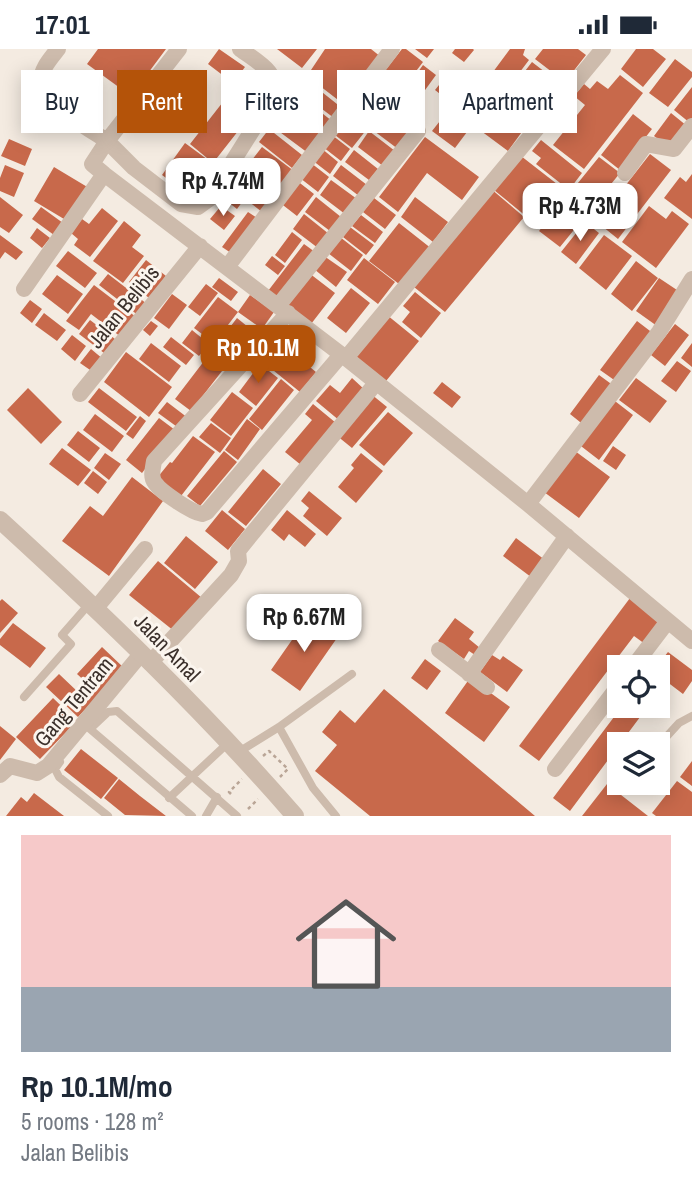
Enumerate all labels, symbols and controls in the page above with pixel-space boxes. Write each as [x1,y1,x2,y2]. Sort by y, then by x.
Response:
text: 17:01 [35,7,90,42]
chip: Buy [21,70,103,133]
chip: Rent [117,70,207,133]
chip: Filters [221,70,323,133]
chip: New [337,70,425,133]
chip: Apartment [439,70,577,133]
pin: Rp 4.74M [151,159,295,218]
text: Rp 4.74M [182,165,264,196]
pin: Rp 4.73M [508,183,652,243]
text: Rp 4.73M [539,190,621,221]
street label: Jalan Belibis [81,259,166,354]
pin: Rp 10.1M [186,325,330,385]
text: Rp 10.1M [217,332,299,363]
pin: Rp 6.67M [232,595,376,654]
text: Rp 6.67M [263,601,345,632]
street label: Jalan Amal [128,607,207,688]
street label: Gang Tentram [28,651,120,753]
map controls [607,655,670,795]
button: locate [607,655,670,718]
button: layers [607,732,670,795]
icon: home [283,881,409,1007]
text: Rp 10.1M/mo [21,1066,173,1106]
text: 5 rooms · 128 m² [21,1106,164,1137]
text: Jalan Belibis [21,1137,129,1168]

